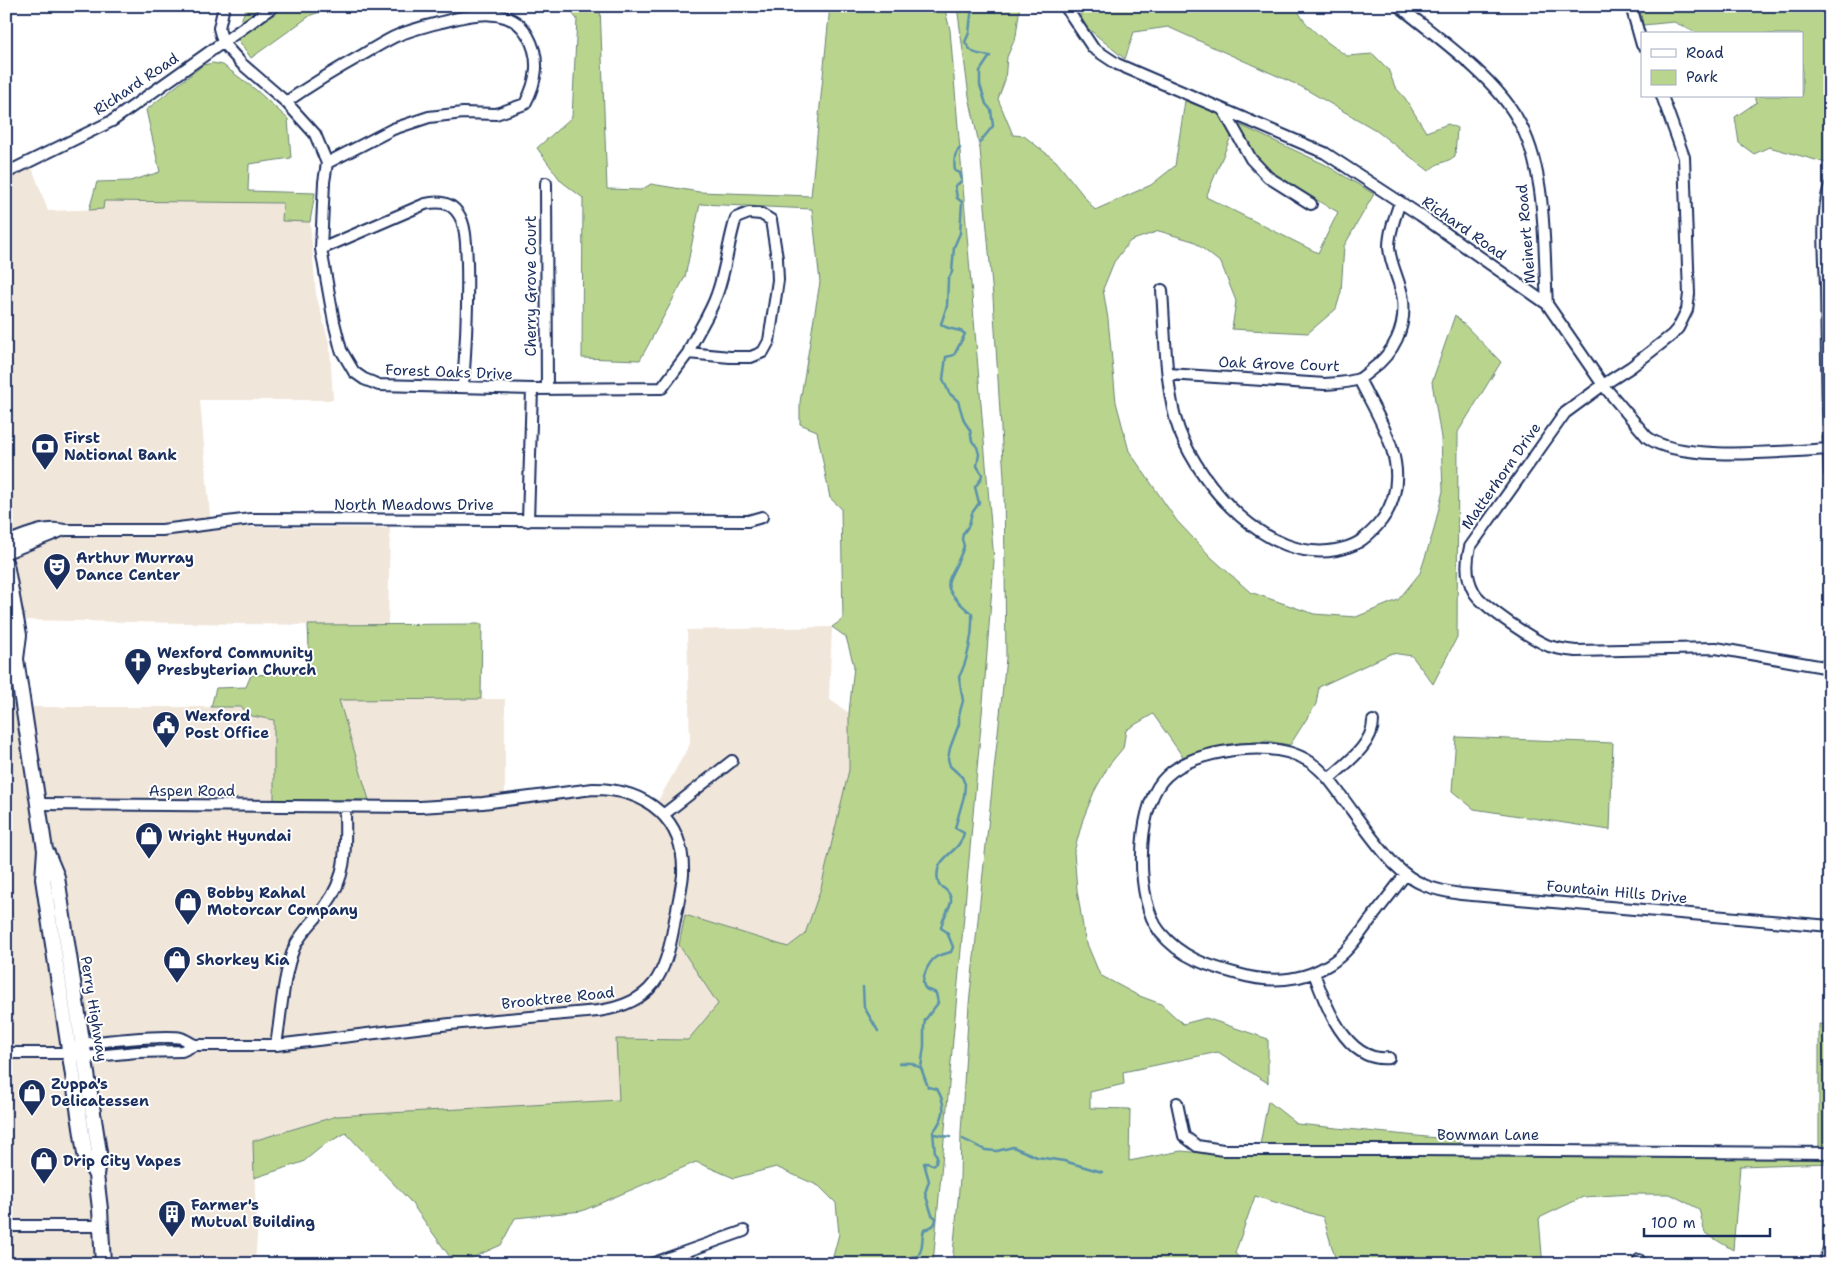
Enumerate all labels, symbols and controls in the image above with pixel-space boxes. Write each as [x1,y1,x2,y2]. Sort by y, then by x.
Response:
legend [1641,32,1804,98]
text: Road [1686,43,1724,63]
street label: Richard Road [90,48,183,120]
text: Park [1686,67,1718,87]
street label: Meinert Road [1512,183,1540,285]
street label: Richard Road [1418,192,1511,265]
street label: Cherry Grove Court [521,215,541,357]
street label: Oak Grove Court [1218,352,1340,376]
street label: Forest Oaks Drive [385,360,513,384]
street label: Matterhorn Drive [1457,419,1545,533]
place label: First National Bank [64,428,177,465]
bank icon: First National Bank [30,432,60,471]
street label: North Meadows Drive [334,495,494,515]
place label: Arthur Murray Dance Center [76,548,194,585]
theatre icon: Arthur Murray Dance Center [42,552,72,591]
place label: Wexford Community Presbyterian Church [157,643,316,680]
church icon: Wexford Community Presbyterian Church [123,647,153,686]
place label: Wexford Post Office [185,706,269,743]
public building icon: Wexford Post Office [151,710,181,749]
street label: Aspen Road [149,781,236,801]
shop icon: Wright Hyundai [134,821,164,860]
place label: Wright Hyundai [168,826,291,846]
street label: Fountain Hills Drive [1546,876,1688,908]
place label: Bobby Rahal Motorcar Company [207,883,358,920]
shop icon: Bobby Rahal Motorcar Company [173,887,203,926]
shop icon: Shorkey Kia [162,945,192,984]
place label: Shorkey Kia [196,950,290,970]
street label: Perry Highway [76,955,112,1063]
street label: Brooktree Road [500,982,616,1014]
place label: Zuppa's Delicatessen [51,1074,149,1111]
shop icon: Zuppa's Delicatessen [17,1078,47,1117]
street label: Bowman Lane [1437,1125,1539,1145]
shop icon: Drip City Vapes [29,1146,59,1185]
place label: Drip City Vapes [63,1151,181,1171]
place label: Farmer's Mutual Building [191,1195,315,1232]
building icon: Farmer's Mutual Building [157,1199,187,1238]
scale bar [1644,1205,1770,1237]
text: 100 m [1651,1213,1696,1233]

